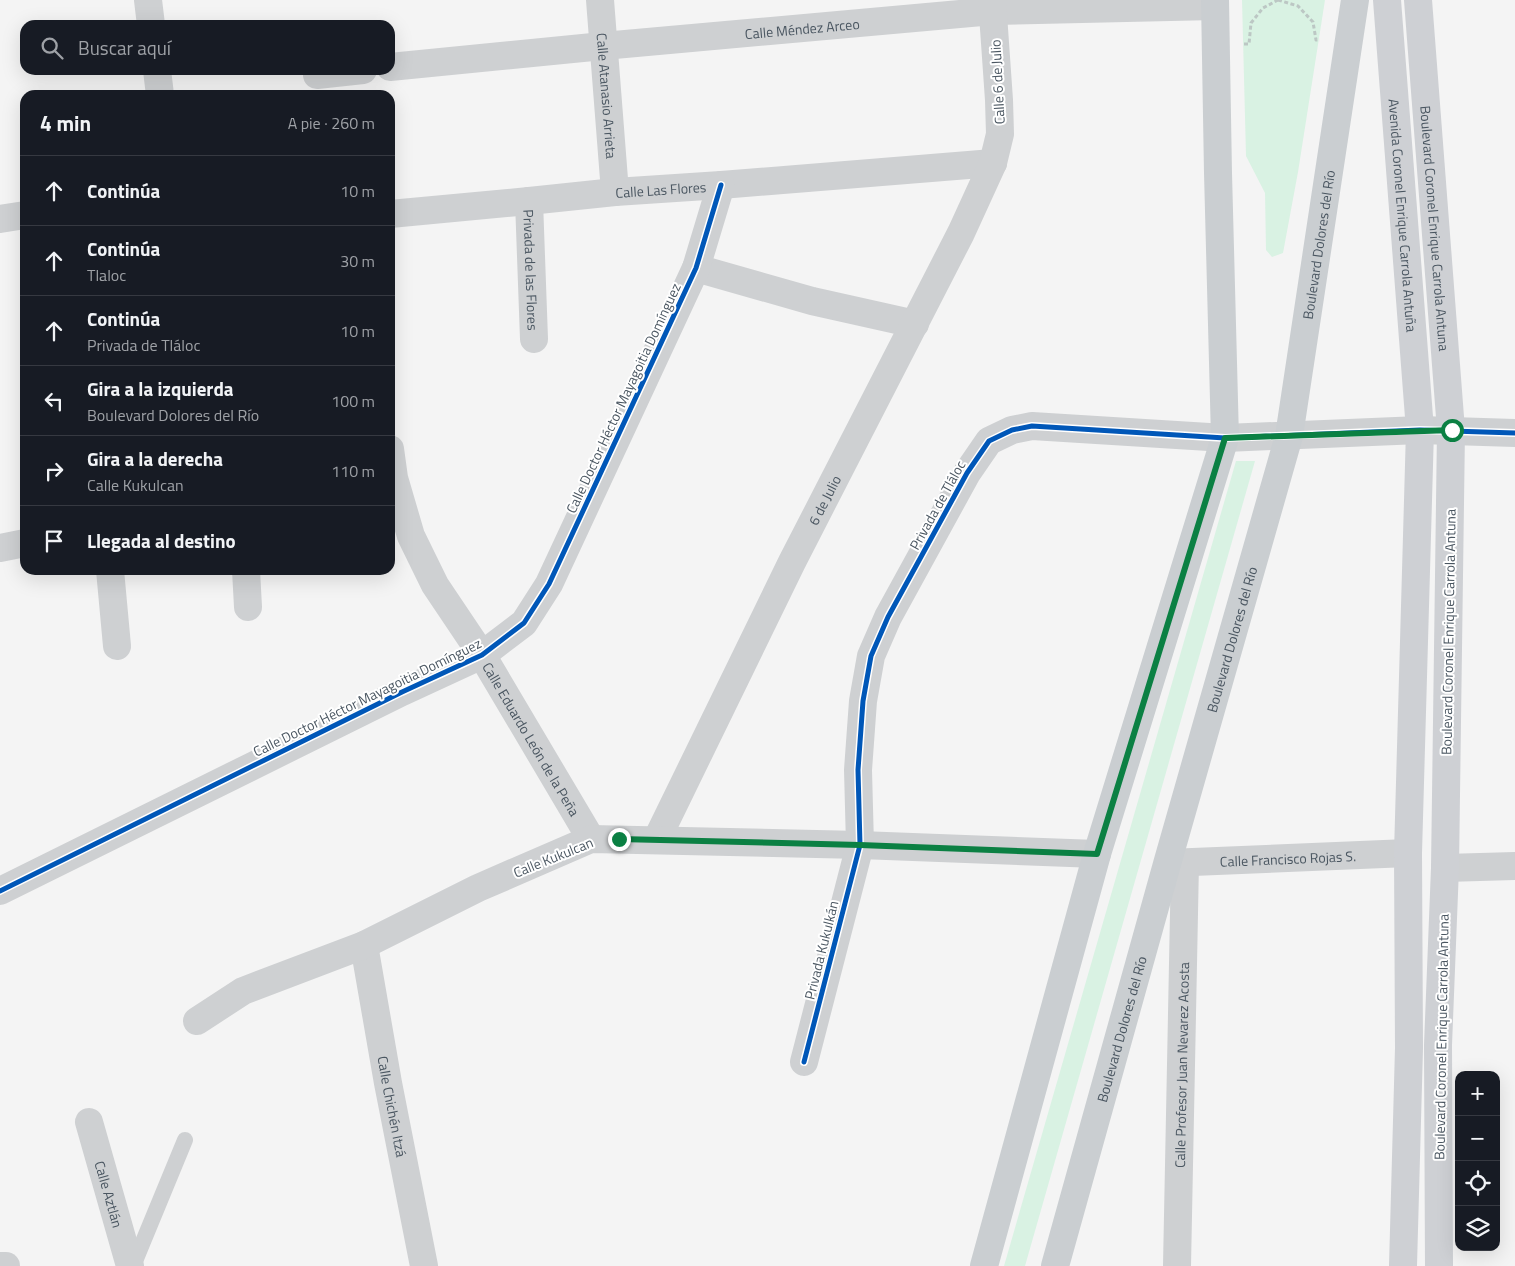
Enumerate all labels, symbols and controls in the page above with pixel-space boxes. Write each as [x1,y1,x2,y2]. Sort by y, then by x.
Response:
street label: Calle Méndez Arceo [744,13,860,44]
search box [20,20,395,75]
street label: Calle Atanasio Arrieta [592,32,623,159]
text: Buscar aquí [78,33,171,62]
icon: search [38,34,66,62]
street label: Calle 6 de Julio [984,39,1010,125]
street label: Avenida Coronel Enrique Carrola Antuña [1384,98,1423,333]
street label: Boulevard Coronel Enrique Carrola Antuna [1416,105,1455,352]
text: 4 min [40,107,91,139]
text: A pie · 260 m [288,111,375,135]
street label: Boulevard Dolores del Río [1296,168,1340,321]
text: Continúa [87,176,160,205]
street label: Calle Las Flores [615,176,707,202]
icon: ahead [40,177,68,205]
text: 10 m [340,179,375,203]
street label: Privada de las Flores [519,209,544,331]
text: Continúa [87,234,160,263]
icon: ahead [40,247,68,275]
text: 30 m [340,249,375,273]
text: Tlaloc [87,263,126,287]
street label: Calle Doctor Héctor Mayagoitia Domínguez [560,280,686,516]
text: Continúa [87,304,160,333]
icon: ahead [40,317,68,345]
text: 10 m [340,319,375,343]
text: Privada de Tláloc [87,333,200,357]
text: Gira a la izquierda [87,374,234,403]
icon: left [40,387,68,415]
text: 100 m [331,389,375,413]
text: Boulevard Dolores del Río [87,403,259,427]
route start [1441,419,1464,442]
text: Gira a la derecha [87,444,223,473]
icon: right [40,457,68,485]
street label: Privada de Tláloc [904,457,970,553]
text: 110 m [331,459,375,483]
street label: 6 de Julio [802,471,846,529]
text: Calle Kukulcan [87,473,184,497]
street label: Boulevard Coronel Enrique Carrola Antuna [1435,509,1461,755]
text: Llegada al destino [87,526,236,555]
icon: arrive [40,527,68,555]
street label: Boulevard Dolores del Río [1200,564,1262,715]
street label: Calle Doctor Héctor Mayagoitia Domínguez [249,632,485,762]
street label: Calle Eduardo León de la Peña [478,658,586,820]
route end [608,828,631,851]
street label: Calle Kukulcan [510,831,596,883]
street label: Calle Francisco Rojas S. [1219,845,1356,871]
street label: Privada Kukulkán [799,898,843,1002]
street label: Boulevard Coronel Enrique Carrola Antuna [1428,914,1454,1160]
street label: Boulevard Dolores del Río [1091,954,1151,1105]
street label: Calle Profesor Juan Nevarez Acosta [1168,962,1194,1168]
street label: Calle Chichén Itzá [373,1054,413,1159]
map controls [1455,1071,1500,1251]
button: + [1455,1071,1500,1116]
button: − [1455,1116,1500,1161]
street label: Calle Aztlán [90,1158,129,1230]
button: locate [1455,1161,1500,1206]
button: layers [1455,1206,1500,1251]

